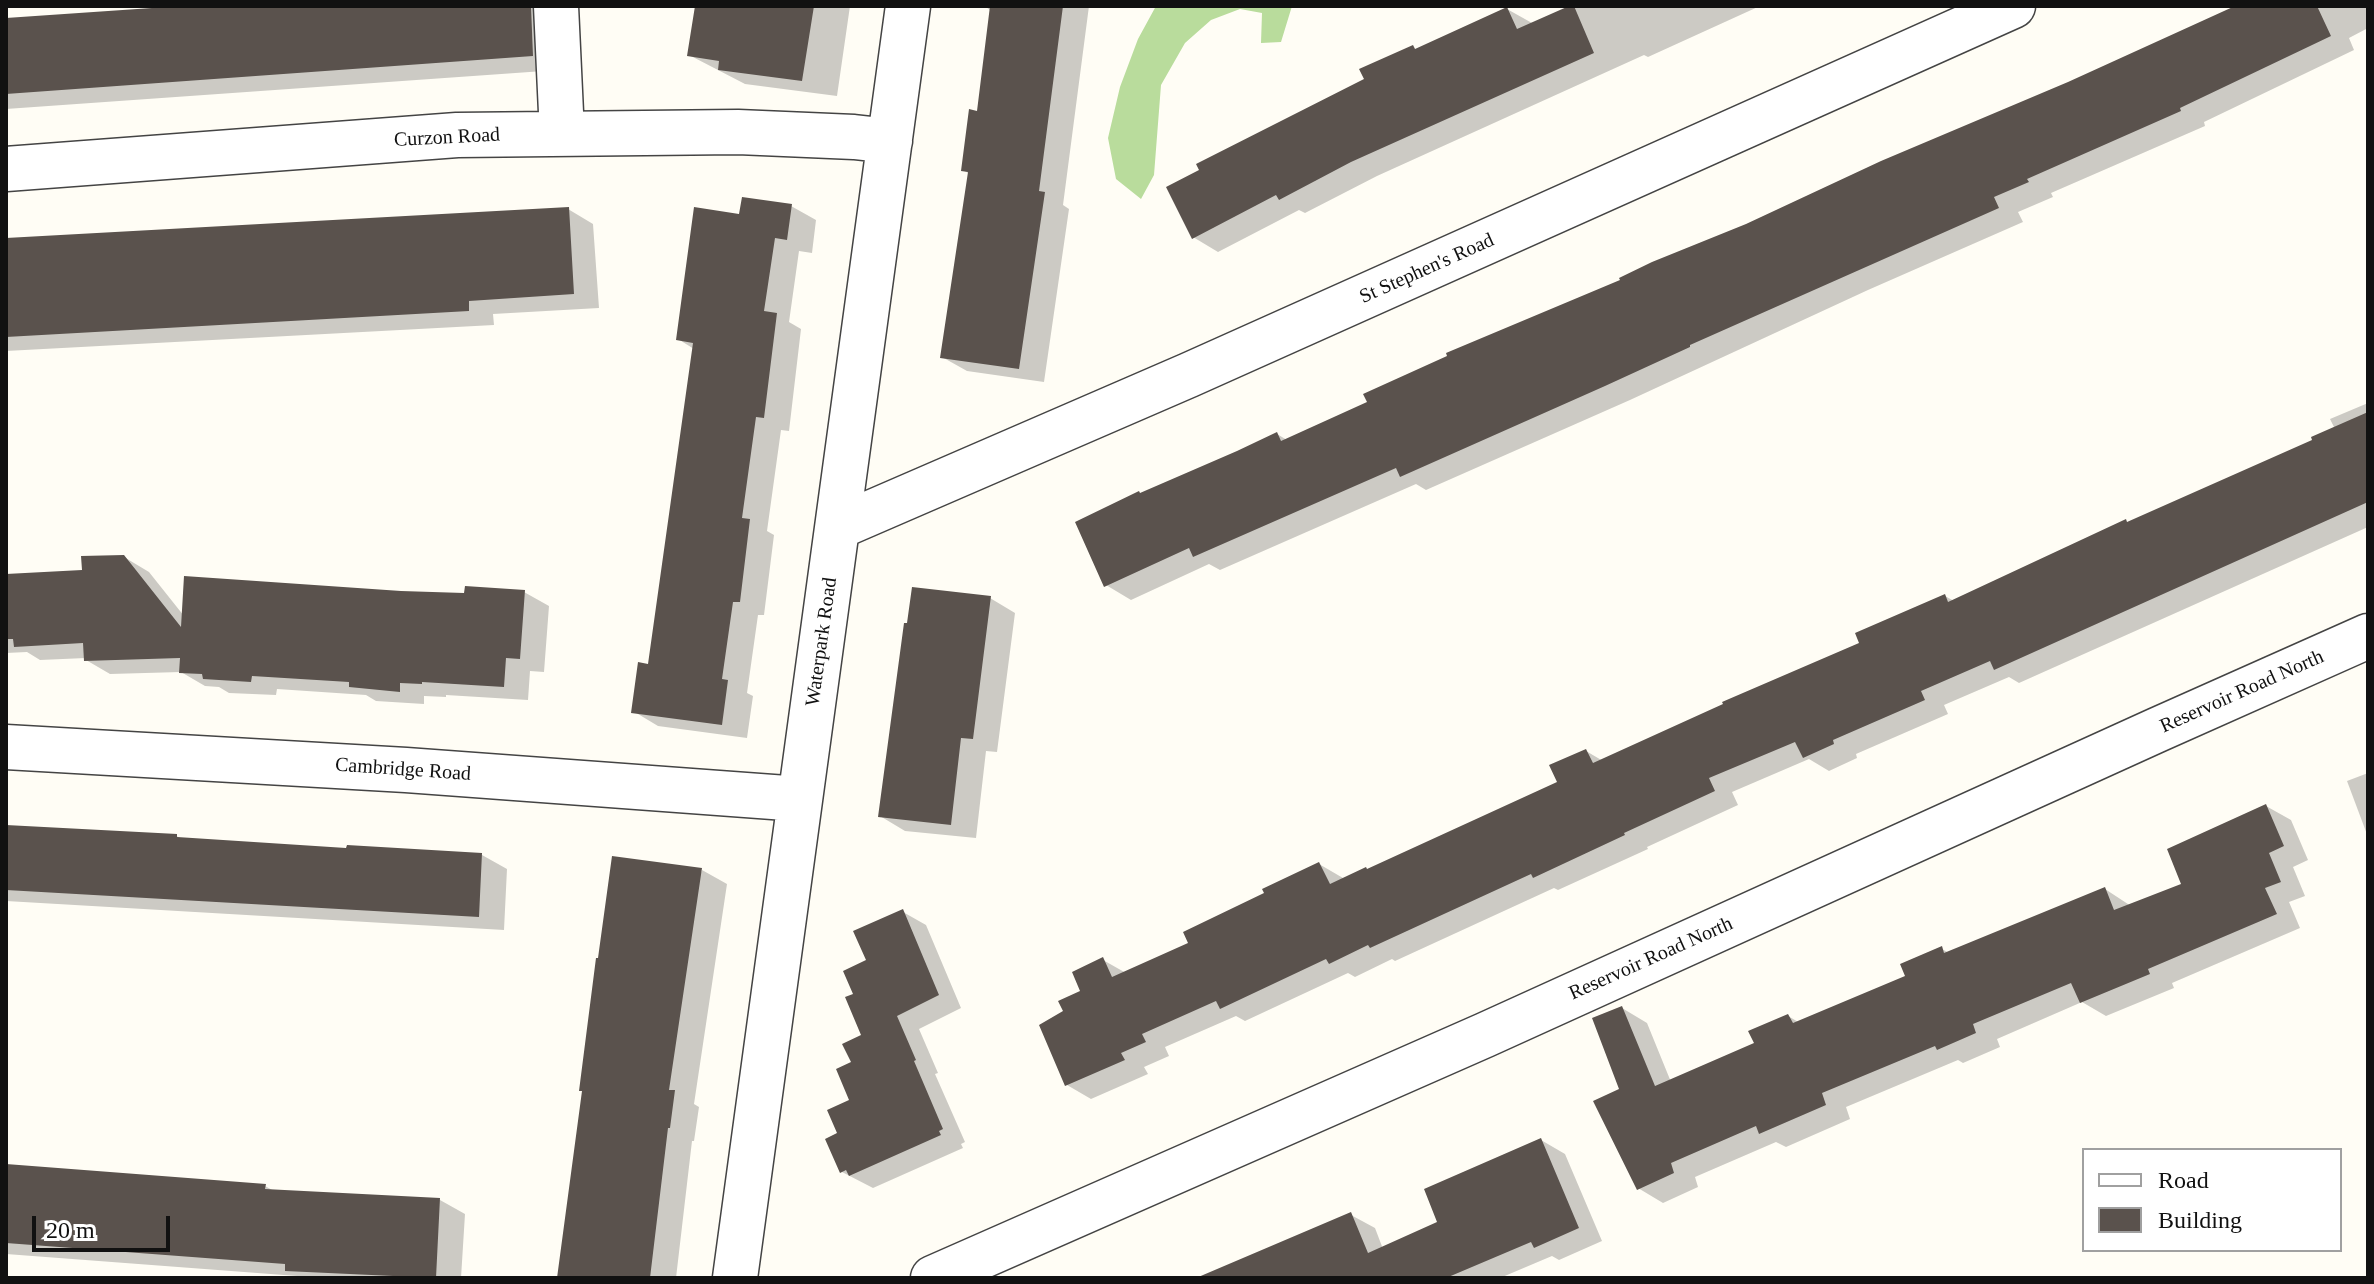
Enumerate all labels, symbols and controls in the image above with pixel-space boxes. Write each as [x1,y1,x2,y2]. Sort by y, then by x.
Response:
street label: Curzon Road [393,123,501,153]
street label: St Stephen's Road [1356,229,1498,309]
street label: Waterpark Road [801,576,843,708]
street label: Reservoir Road North [2156,645,2328,739]
street label: Cambridge Road [334,753,472,787]
street label: Reservoir Road North [1565,912,1737,1006]
legend [2082,1148,2342,1252]
text: Road [2158,1167,2209,1193]
scale bar [36,1200,174,1250]
text: Building [2158,1207,2242,1233]
text: 20 m [46,1217,95,1243]

